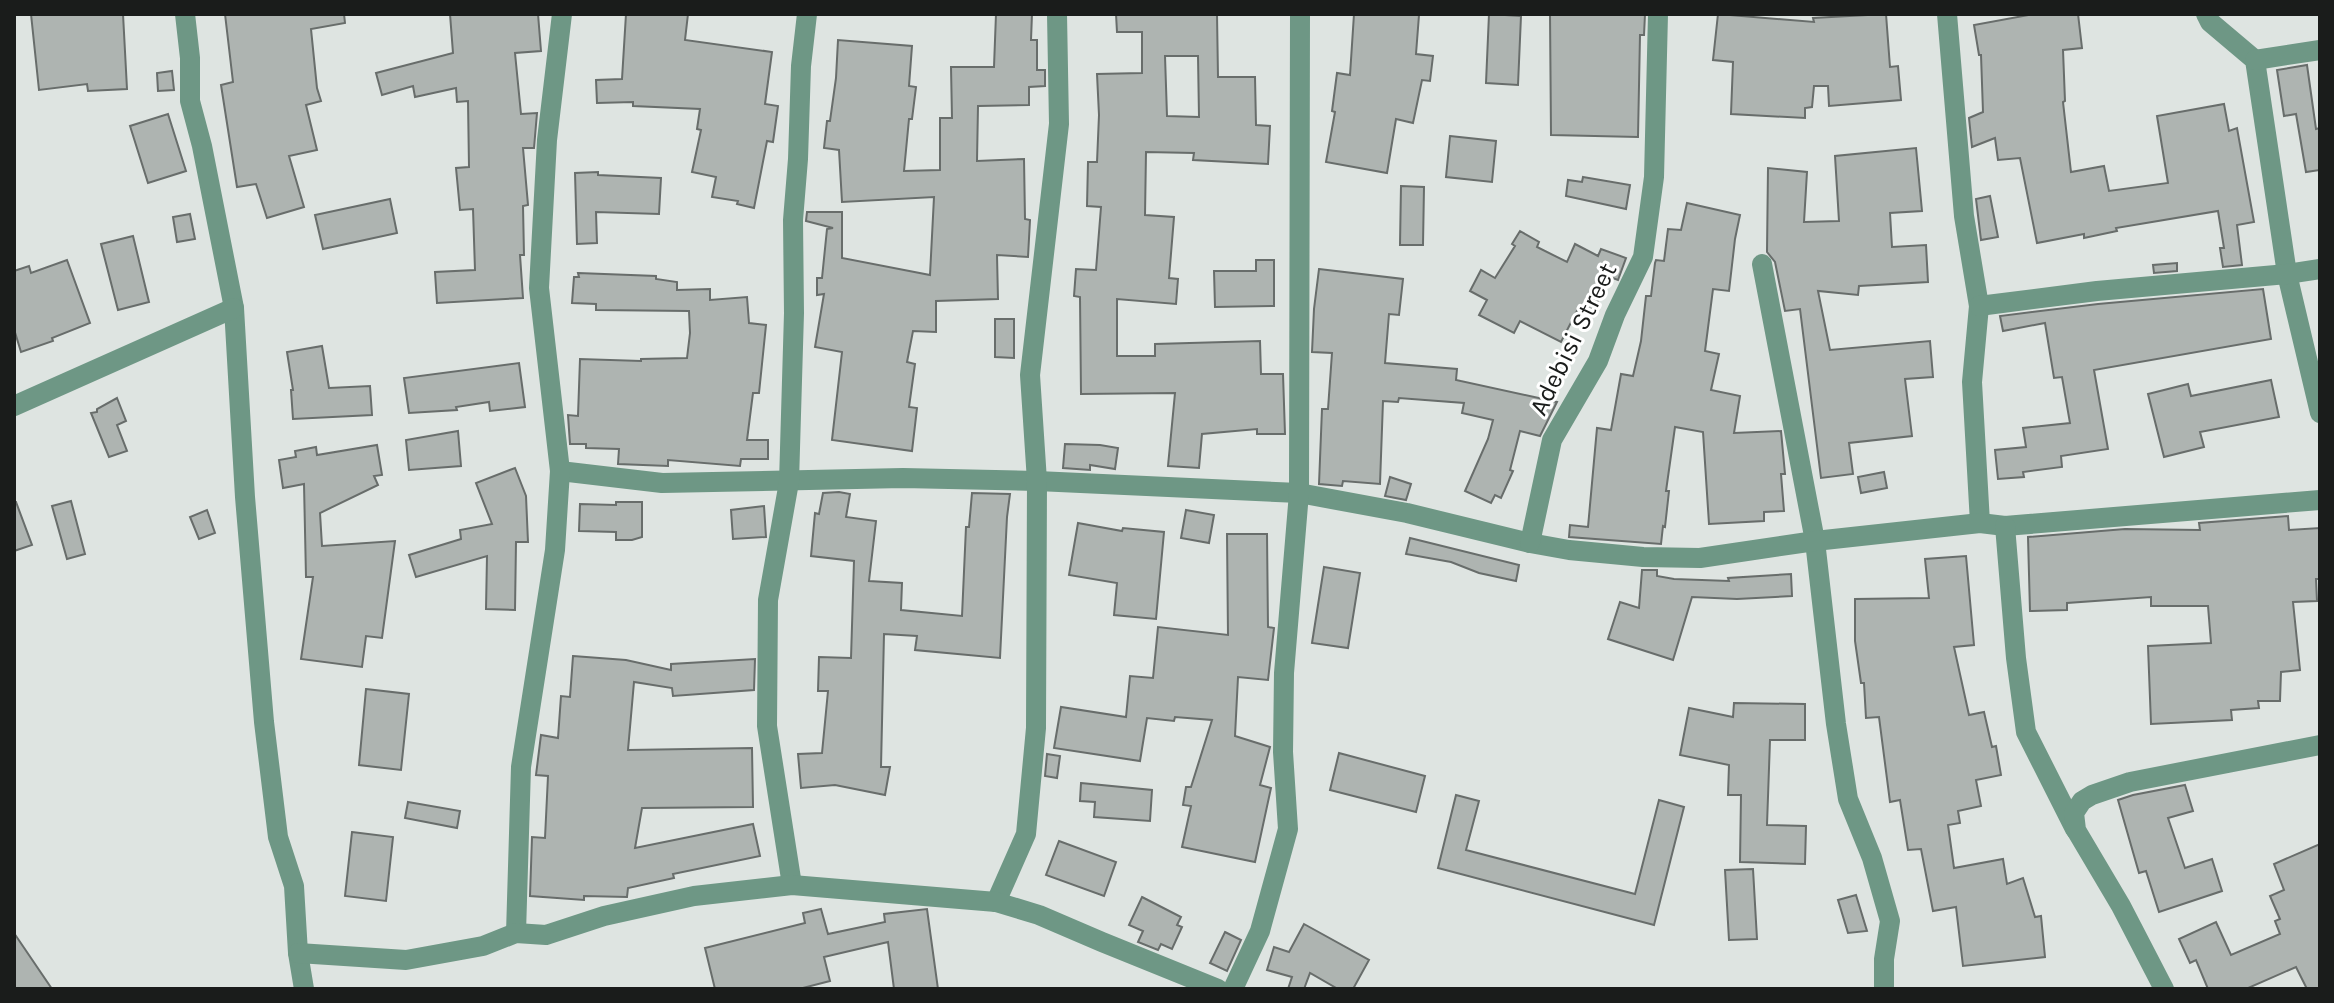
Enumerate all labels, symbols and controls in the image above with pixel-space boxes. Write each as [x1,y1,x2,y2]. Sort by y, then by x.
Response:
street label: Adebisi Street [1523,257,1623,420]

